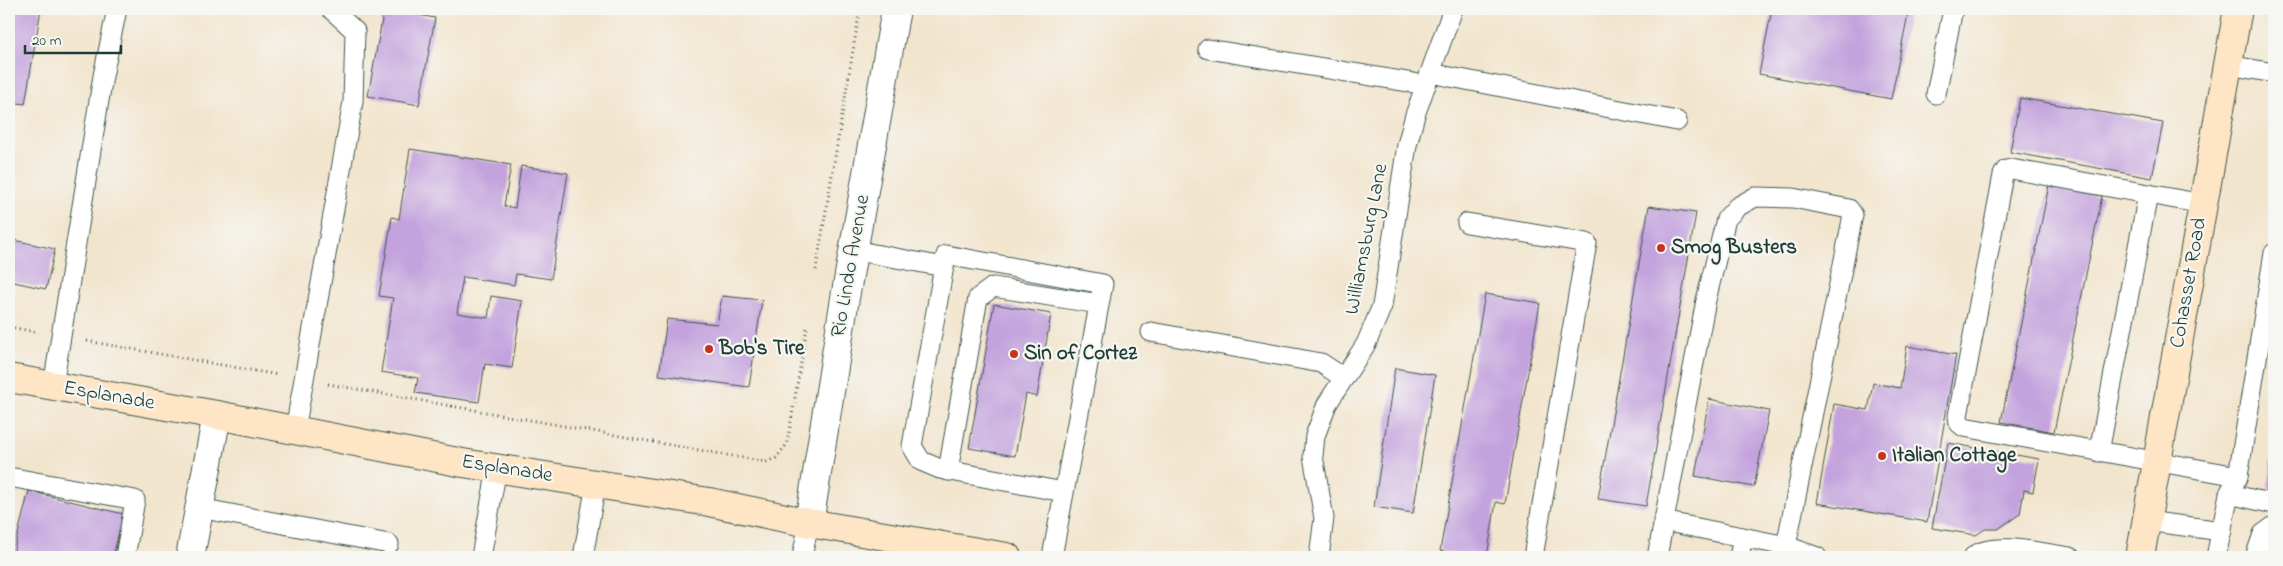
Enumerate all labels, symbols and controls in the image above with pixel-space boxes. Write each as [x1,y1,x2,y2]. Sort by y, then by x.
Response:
scale bar [25,22,121,54]
text: 20 m [32,30,62,52]
street label: Williamsburg Lane [1338,160,1398,318]
street label: Rio Lindo Avenue [824,192,878,340]
street label: Cohasset Road [2163,215,2215,351]
place label: Smog Busters [1671,233,1797,265]
marker: Smog Busters [1655,242,1667,254]
place label: Bob's Tire [718,334,805,364]
place label: Sin of Cortez [1024,339,1138,369]
marker: Bob's Tire [703,343,715,355]
marker: Sin of Cortez [1008,348,1020,360]
street label: Esplanade [61,373,157,419]
place label: Italian Cottage [1892,441,2017,473]
street label: Esplanade [459,447,555,491]
marker: Italian Cottage [1876,450,1888,462]

